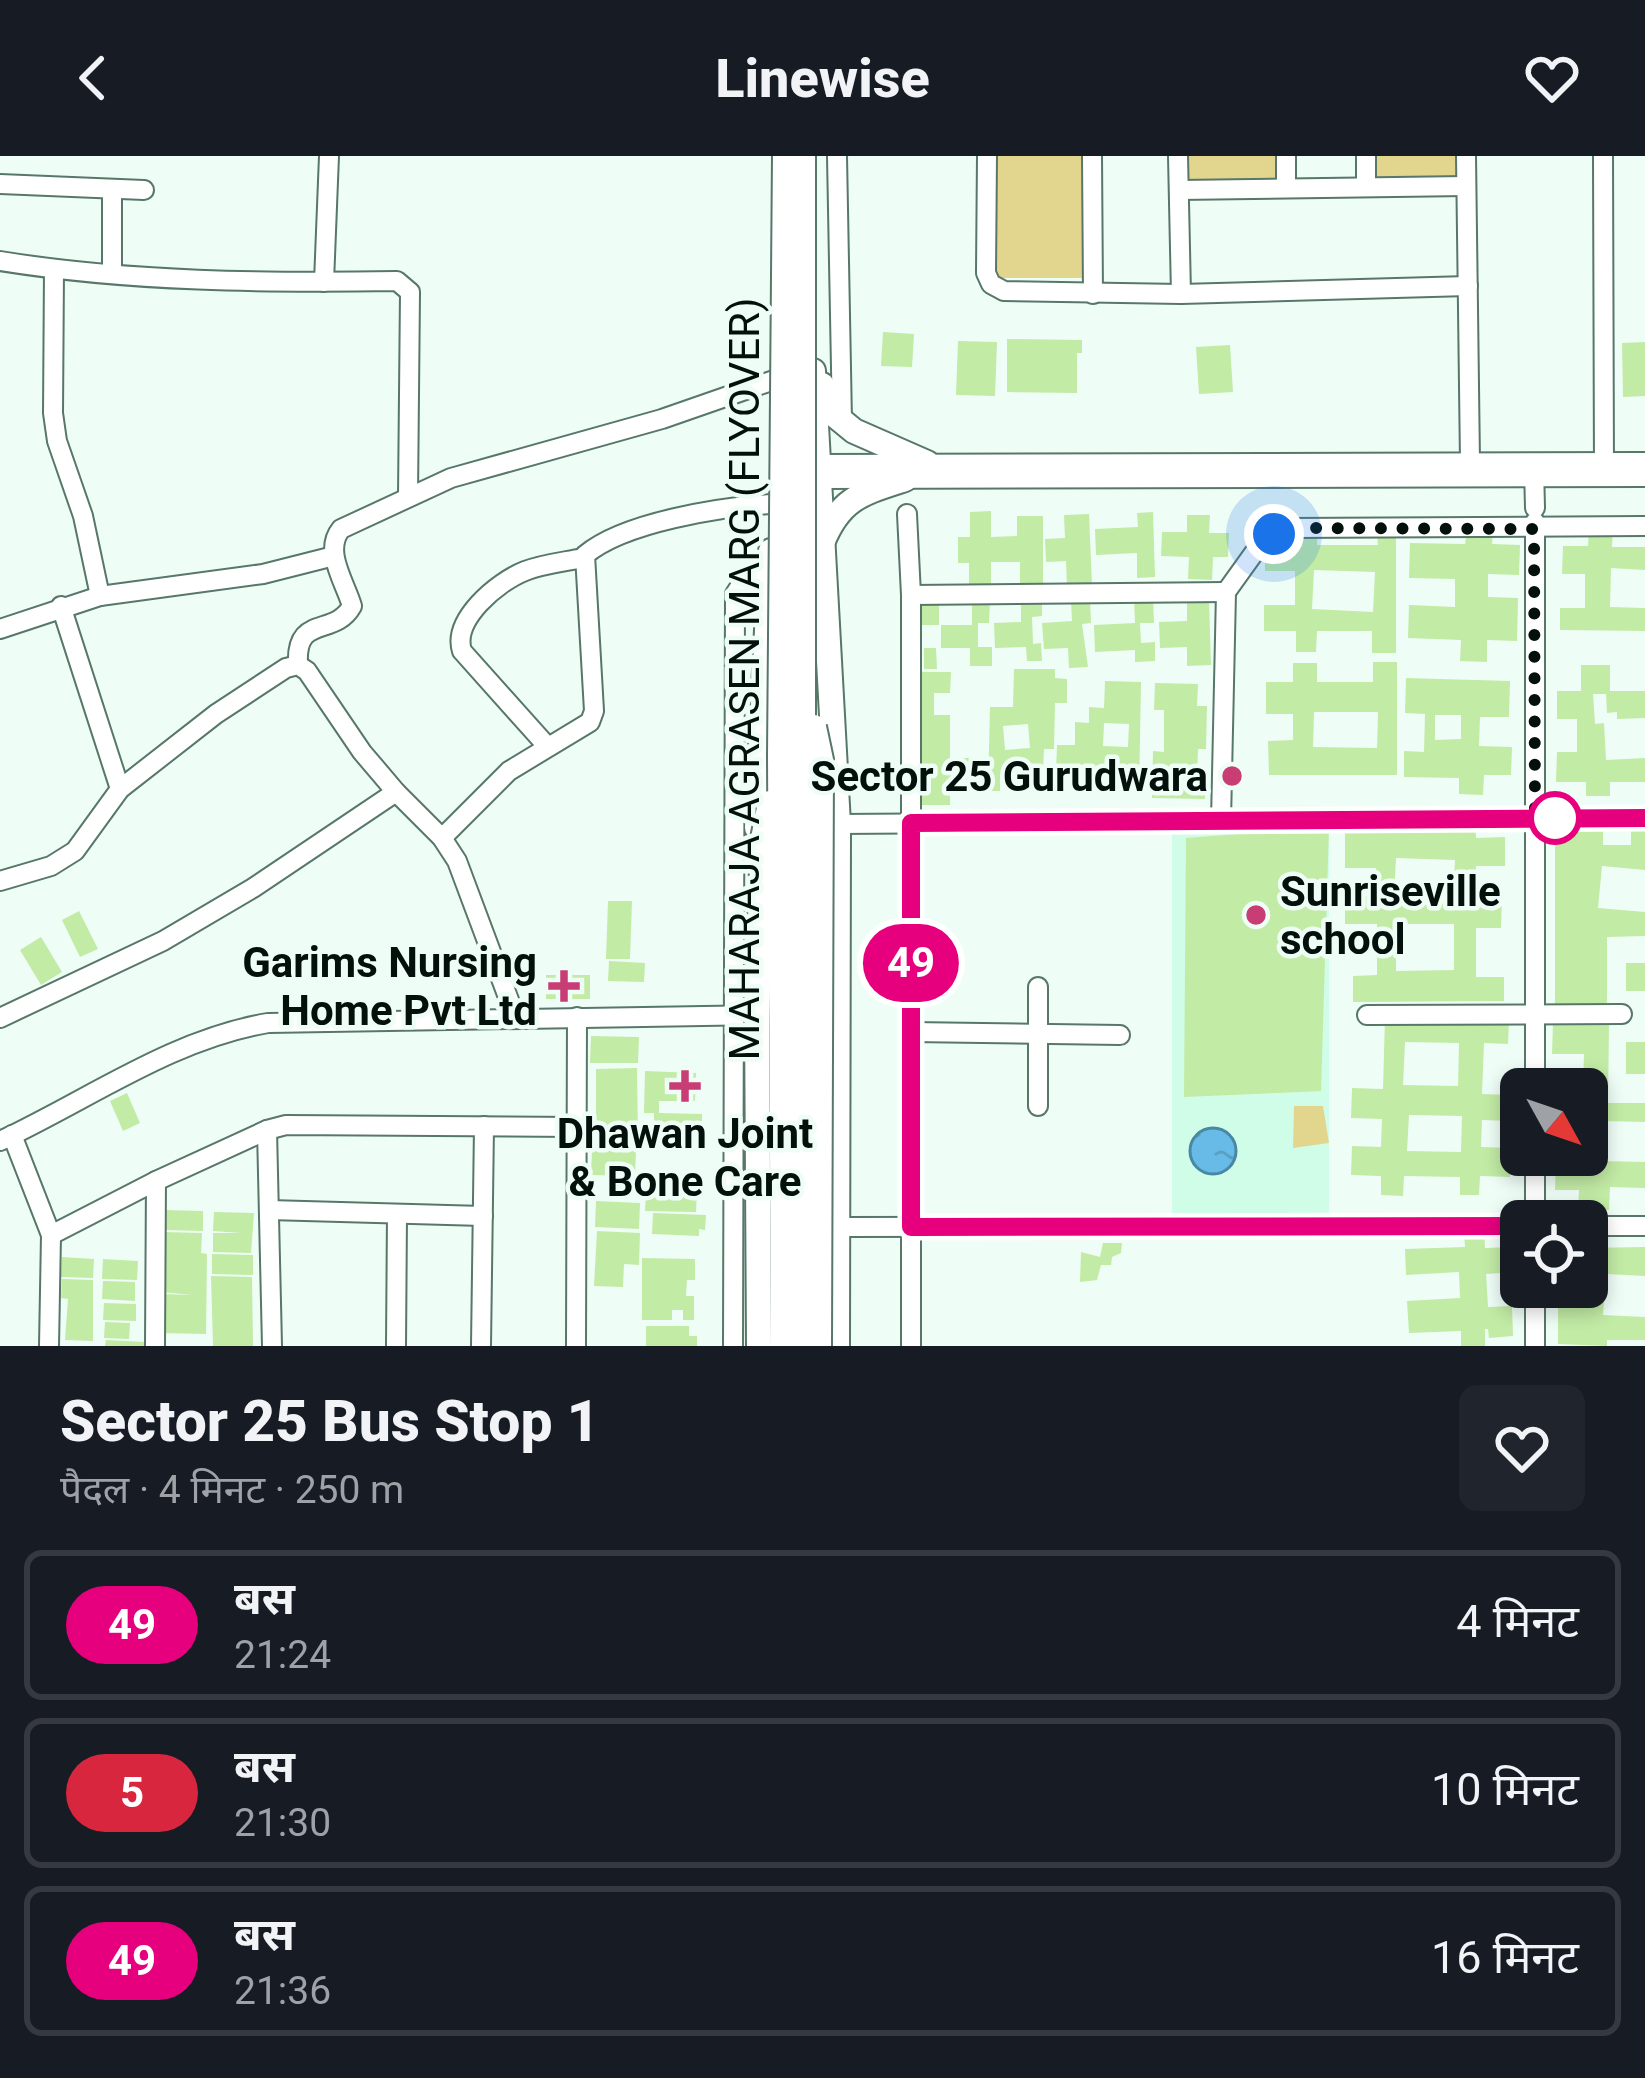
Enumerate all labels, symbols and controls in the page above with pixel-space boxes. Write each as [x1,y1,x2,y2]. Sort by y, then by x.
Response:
icon: back [60,45,126,111]
icon: heart [1519,45,1585,111]
text: Linewise [715,47,930,110]
street label: MAHARAJA AGRASEN MARG (FLYOVER) [720,297,769,1061]
your location [1244,504,1304,564]
place label: Sector 25 Gurudwara [811,752,1208,801]
marker: Sector 25 Gurudwara [1219,763,1245,789]
unlabelled marker [1530,793,1580,843]
place label: Sunriseville school [1280,867,1501,964]
marker: Sunriseville school [1243,902,1269,928]
line badge: 49 [857,924,965,1002]
place label: Garims Nursing Home Pvt Ltd [242,938,537,1035]
text: 49 [887,938,935,987]
marker: Garims Nursing Home Pvt Ltd [548,970,580,1002]
north arrow [1500,1068,1608,1176]
map controls [1500,1068,1608,1308]
marker: Dhawan Joint & Bone Care [669,1070,701,1102]
place label: Dhawan Joint & Bone Care [557,1109,813,1206]
button: locate [1500,1200,1608,1308]
button: heart [1459,1385,1585,1511]
text: Sector 25 Bus Stop 1 [60,1388,600,1455]
text: पैदल · 4 मिनट · 250 m [60,1467,404,1513]
text: बस [234,1572,295,1625]
text: 4 मिनट [1456,1595,1579,1648]
text: 49 [108,1600,156,1649]
text: 21:24 [234,1632,331,1678]
text: बस [234,1740,295,1793]
text: 10 मिनट [1431,1763,1579,1816]
text: 5 [120,1768,144,1817]
text: 21:30 [234,1800,331,1846]
text: बस [234,1908,295,1961]
text: 16 मिनट [1431,1931,1579,1984]
text: 49 [108,1936,156,1985]
text: 21:36 [234,1968,331,2014]

